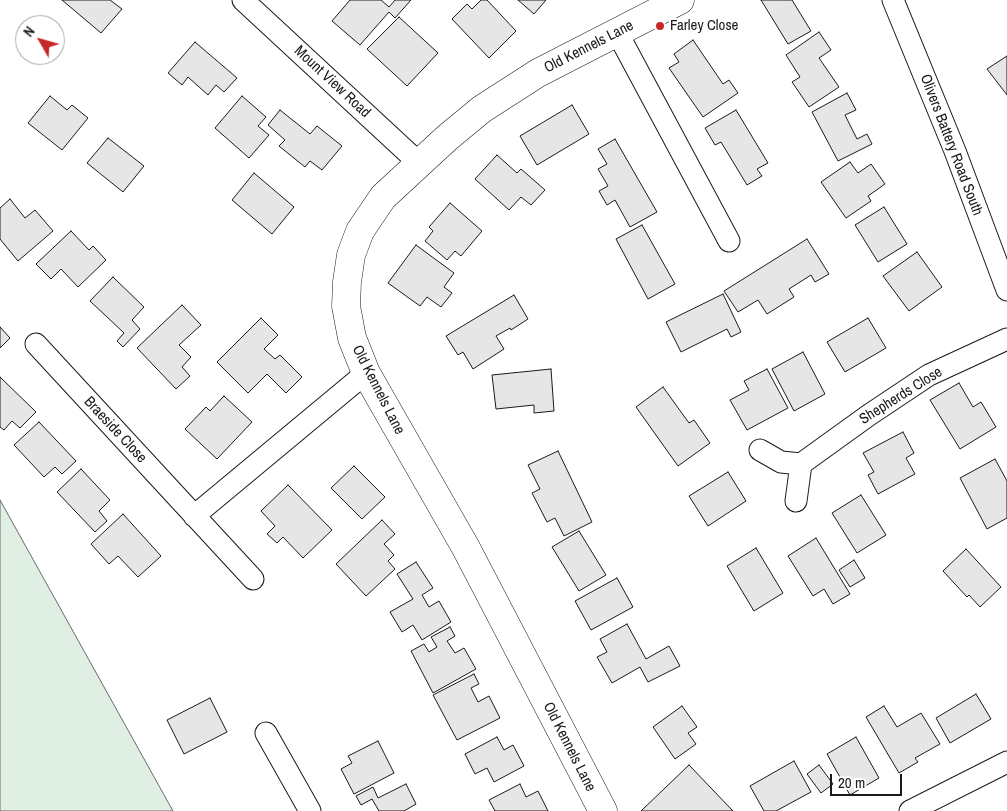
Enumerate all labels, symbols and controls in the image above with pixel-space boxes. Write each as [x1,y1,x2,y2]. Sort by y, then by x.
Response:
north arrow [15,15,65,65]
street label: Old Kennels Lane [541,17,637,77]
place label: Farley Close [670,17,738,35]
marker: Farley Close [654,20,666,32]
text: N [19,23,39,40]
street label: Mount View Road [290,42,374,122]
street label: Olivers Battery Road South [916,72,986,218]
street label: Old Kennels Lane [348,342,408,438]
street label: Shepherds Close [856,363,946,429]
street label: Braeside Close [80,393,150,467]
street label: Old Kennels Lane [539,699,599,795]
scale bar [832,764,904,796]
text: 20 m [838,772,865,793]

